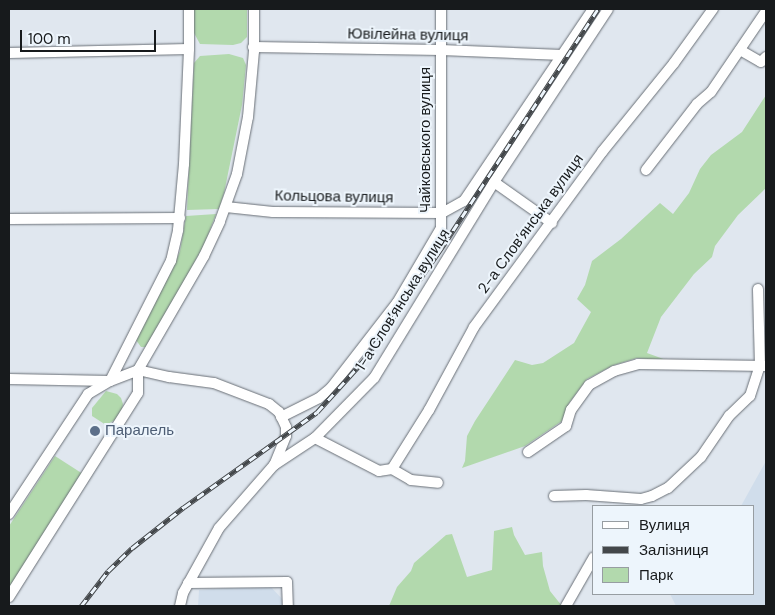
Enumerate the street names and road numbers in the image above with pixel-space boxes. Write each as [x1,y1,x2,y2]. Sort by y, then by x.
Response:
street label: Ювілейна вулиця [347,25,469,45]
street label: Чайковського вулиця [417,67,435,213]
street label: 2-а Слов’янська вулиця [474,151,588,297]
street label: Кольцова вулиця [274,187,394,207]
street label: 1-а Слов’янська вулиця [352,226,454,374]

